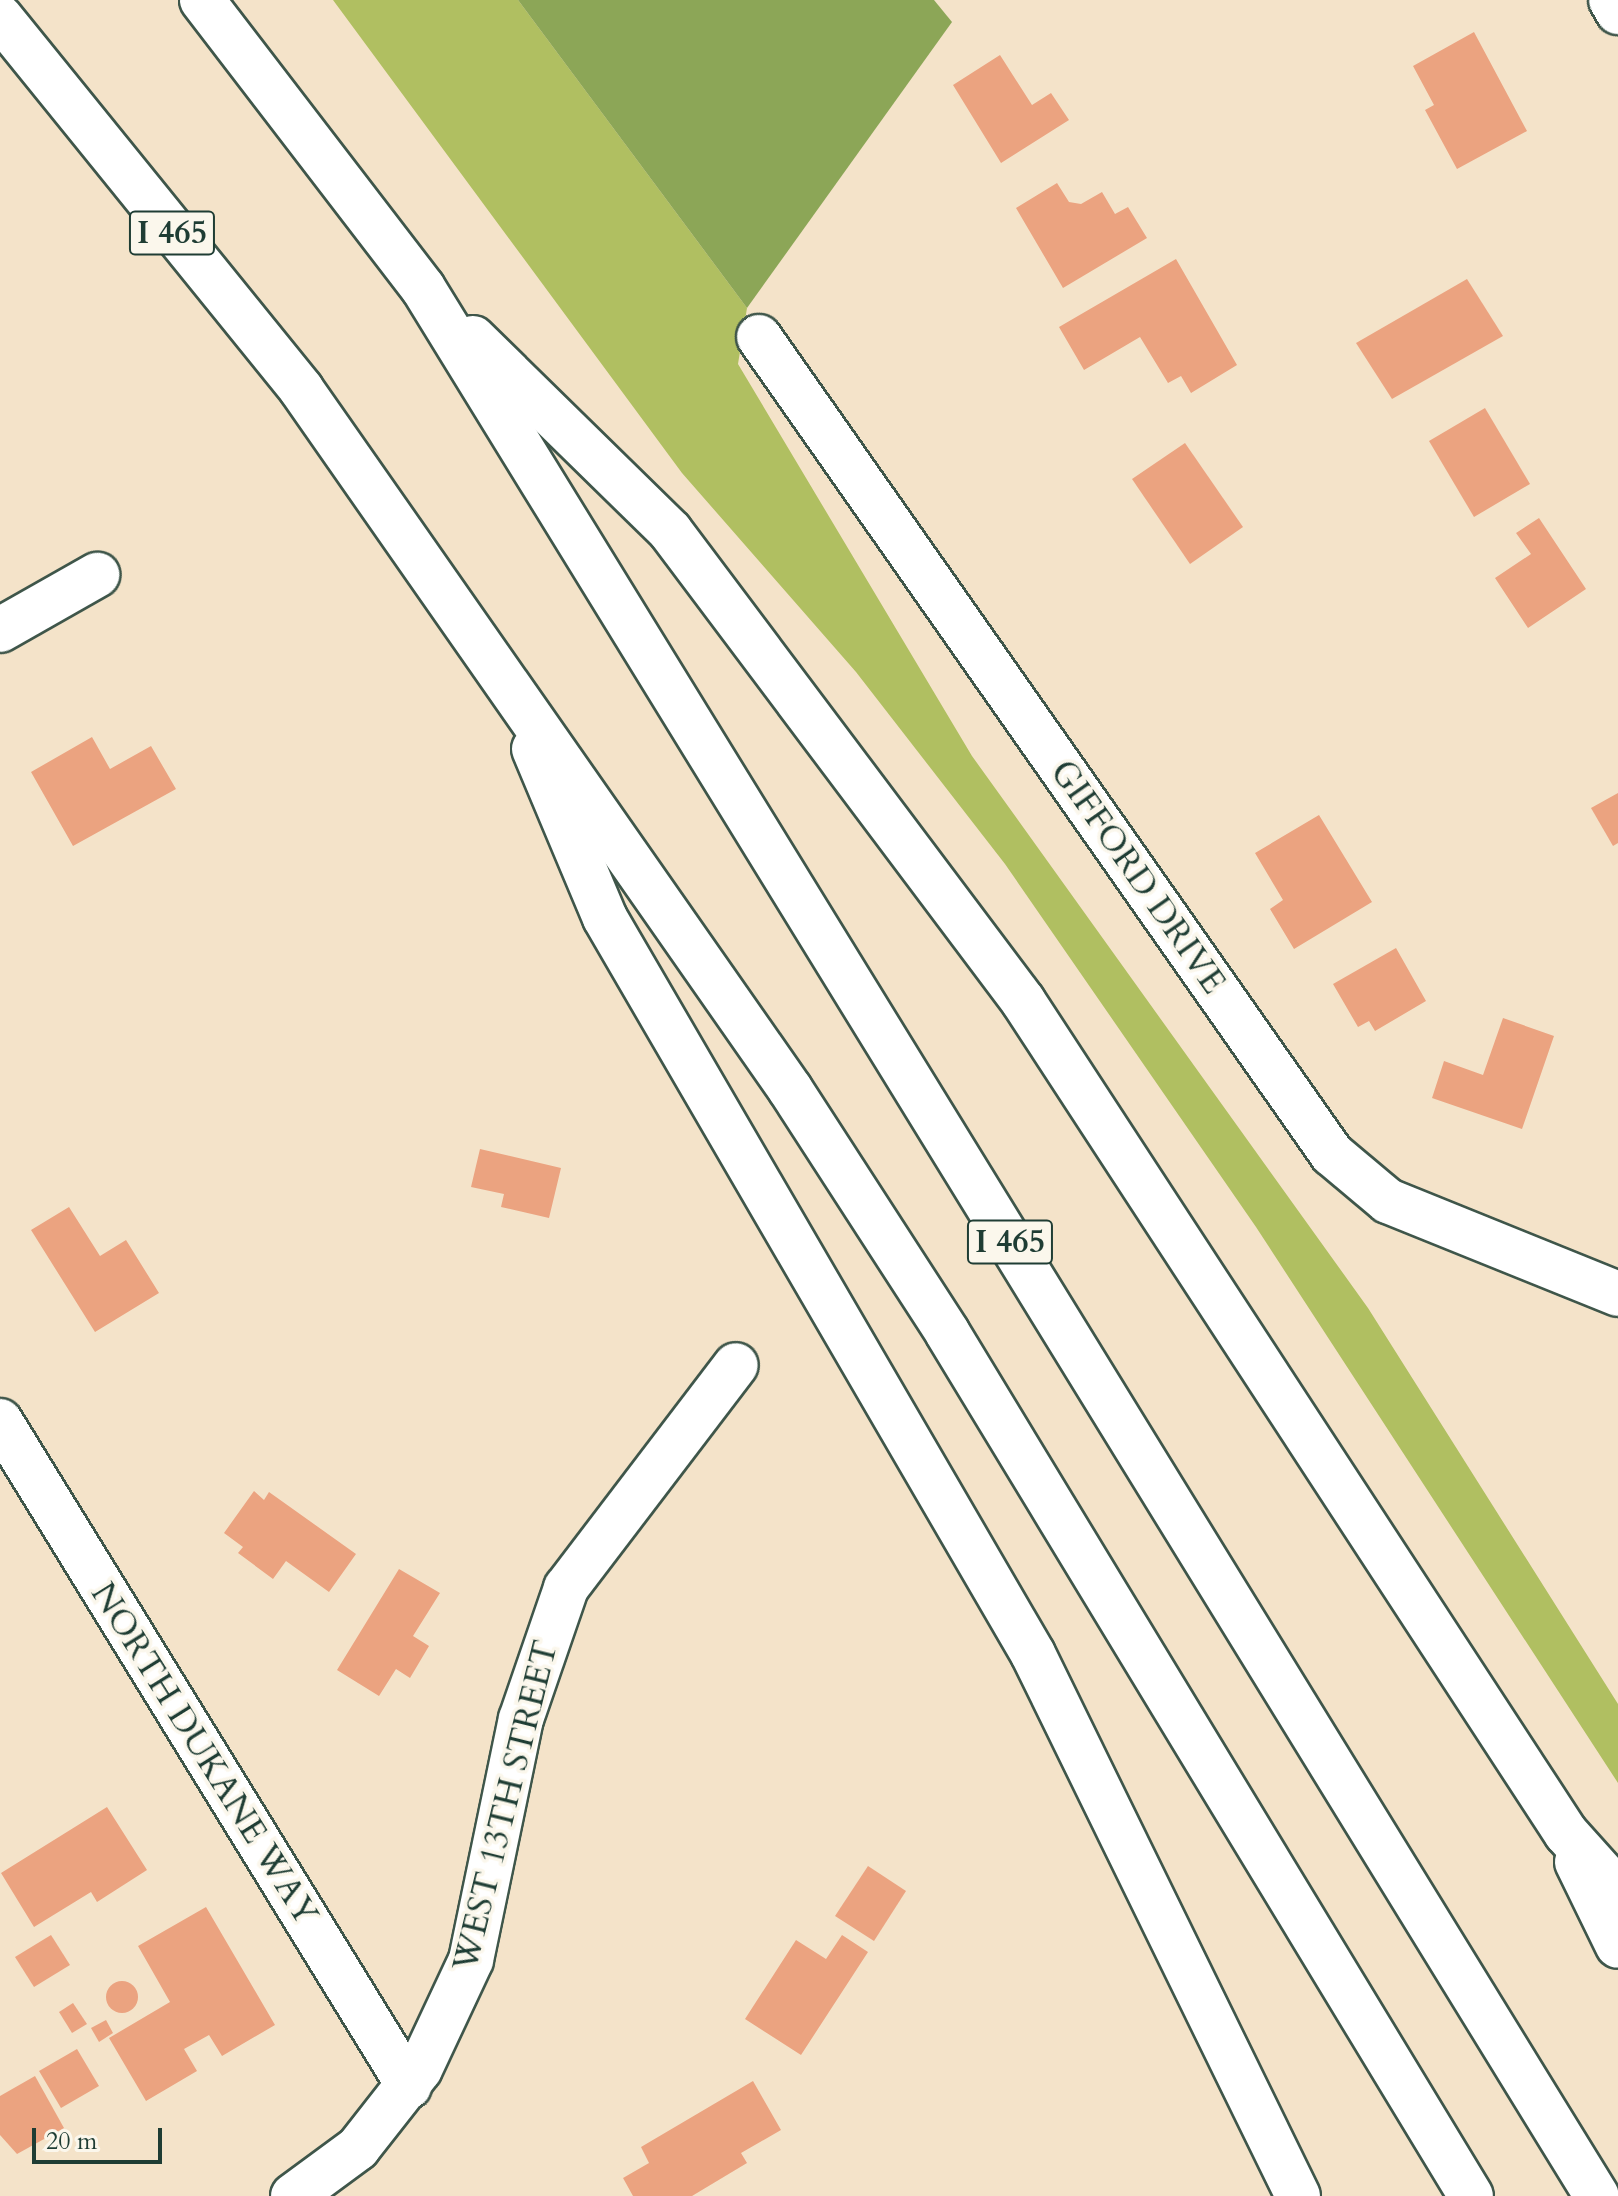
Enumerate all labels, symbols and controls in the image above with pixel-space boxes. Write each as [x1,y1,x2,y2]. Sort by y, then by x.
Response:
road number: I 465 [128,205,216,261]
street label: GIFFORD DRIVE [1042,752,1234,1002]
road number: I 465 [966,1214,1054,1270]
street label: NORTH DUKANE WAY [82,1575,326,1933]
street label: WEST 13TH STREET [445,1636,567,1976]
scale bar [36,2112,166,2162]
text: 20 m [46,2125,97,2158]

